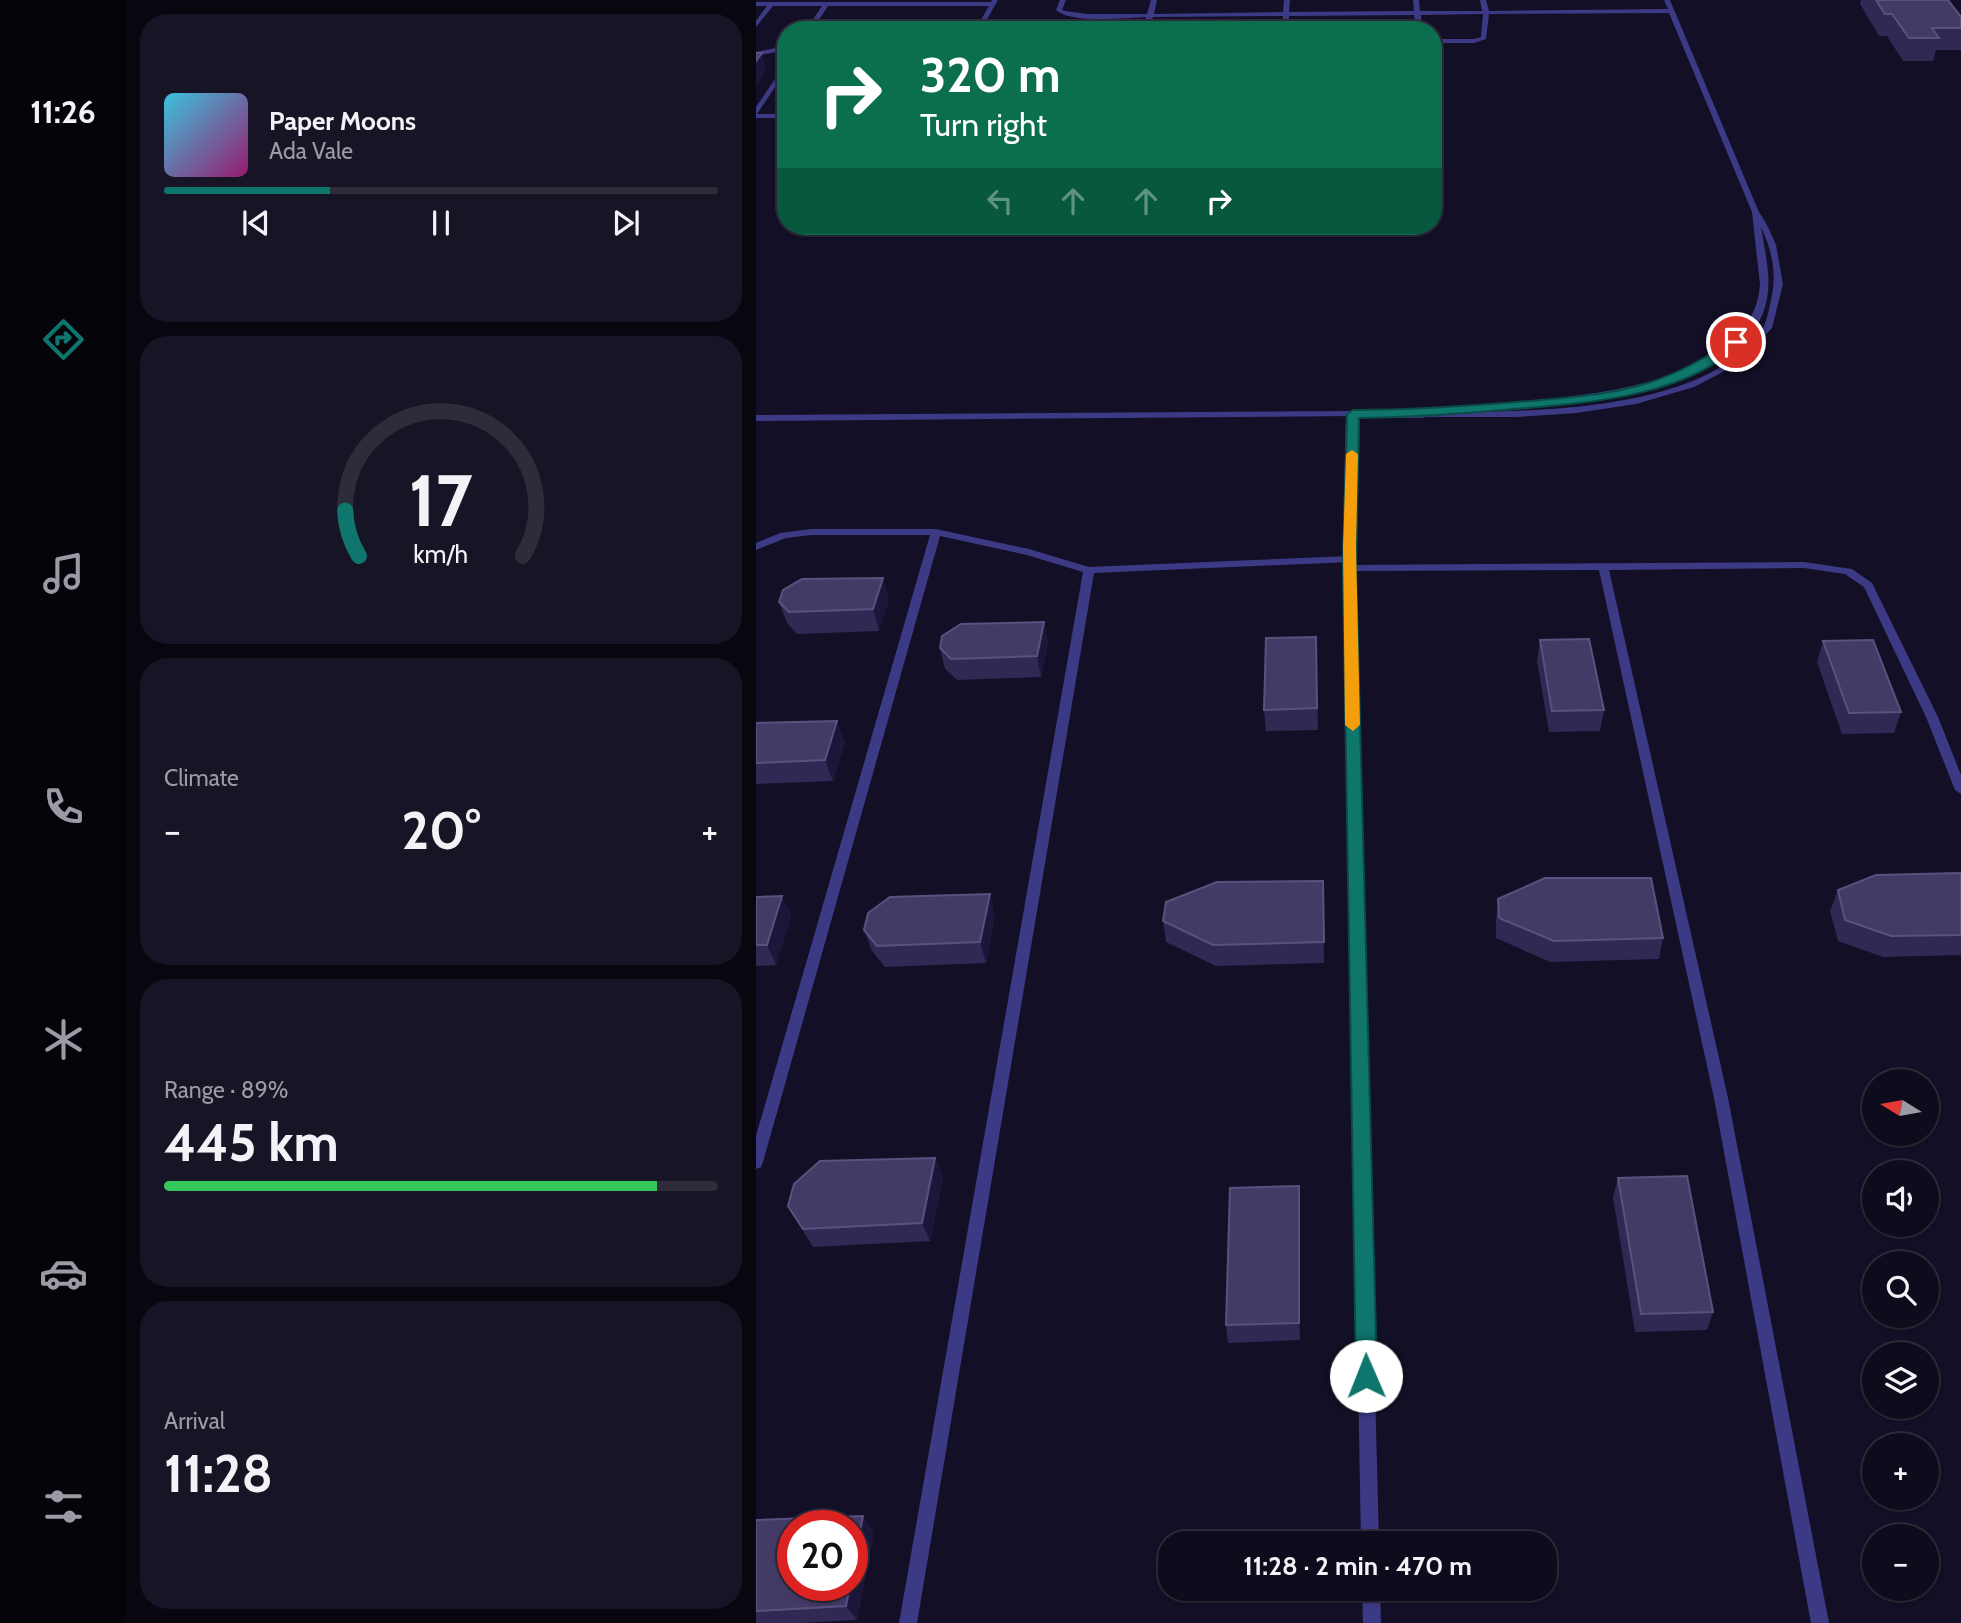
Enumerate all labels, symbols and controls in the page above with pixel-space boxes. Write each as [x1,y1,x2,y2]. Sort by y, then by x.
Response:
text: 320 m [920,45,1061,104]
icon: right [805,49,896,140]
text: 11:26 [30,92,96,131]
text: Paper Moons [269,105,416,137]
text: Turn right [920,105,1047,144]
text: Ada Vale [269,137,353,165]
icon: left [981,182,1019,220]
icon: ahead [1054,182,1092,220]
icon: ahead [1127,182,1165,220]
icon: right [1200,182,1238,220]
icon: previous [237,204,275,242]
icon: pause [422,204,460,242]
icon: next [607,204,645,242]
pin [1706,312,1766,372]
icon: directions [39,315,88,364]
icon: arrive [1717,323,1755,361]
text: 17 [409,456,473,544]
text: km/h [414,538,468,568]
icon: music [39,549,88,598]
text: Climate [164,764,239,792]
icon: phone [39,782,88,831]
text: 20° [401,799,481,862]
text: − [164,807,181,854]
text: + [701,807,718,854]
icon: climate [39,1015,88,1064]
north arrow [1862,1069,1939,1146]
map controls [1862,1069,1939,1601]
text: Range · 89% [164,1076,288,1104]
text: 445 km [164,1111,339,1174]
button: sound [1862,1160,1939,1237]
icon: car [39,1249,88,1298]
button: search [1862,1251,1939,1328]
position arrow [1329,1339,1403,1413]
button: layers [1862,1342,1939,1419]
text: Arrival [164,1407,225,1435]
button: + [1862,1433,1939,1510]
text: 11:28 [164,1442,273,1505]
icon: filters [39,1482,88,1531]
speed limit sign: 20 [777,1510,868,1601]
button: − [1862,1524,1939,1601]
text: 11:28 · 2 min · 470 m [1243,1550,1472,1582]

